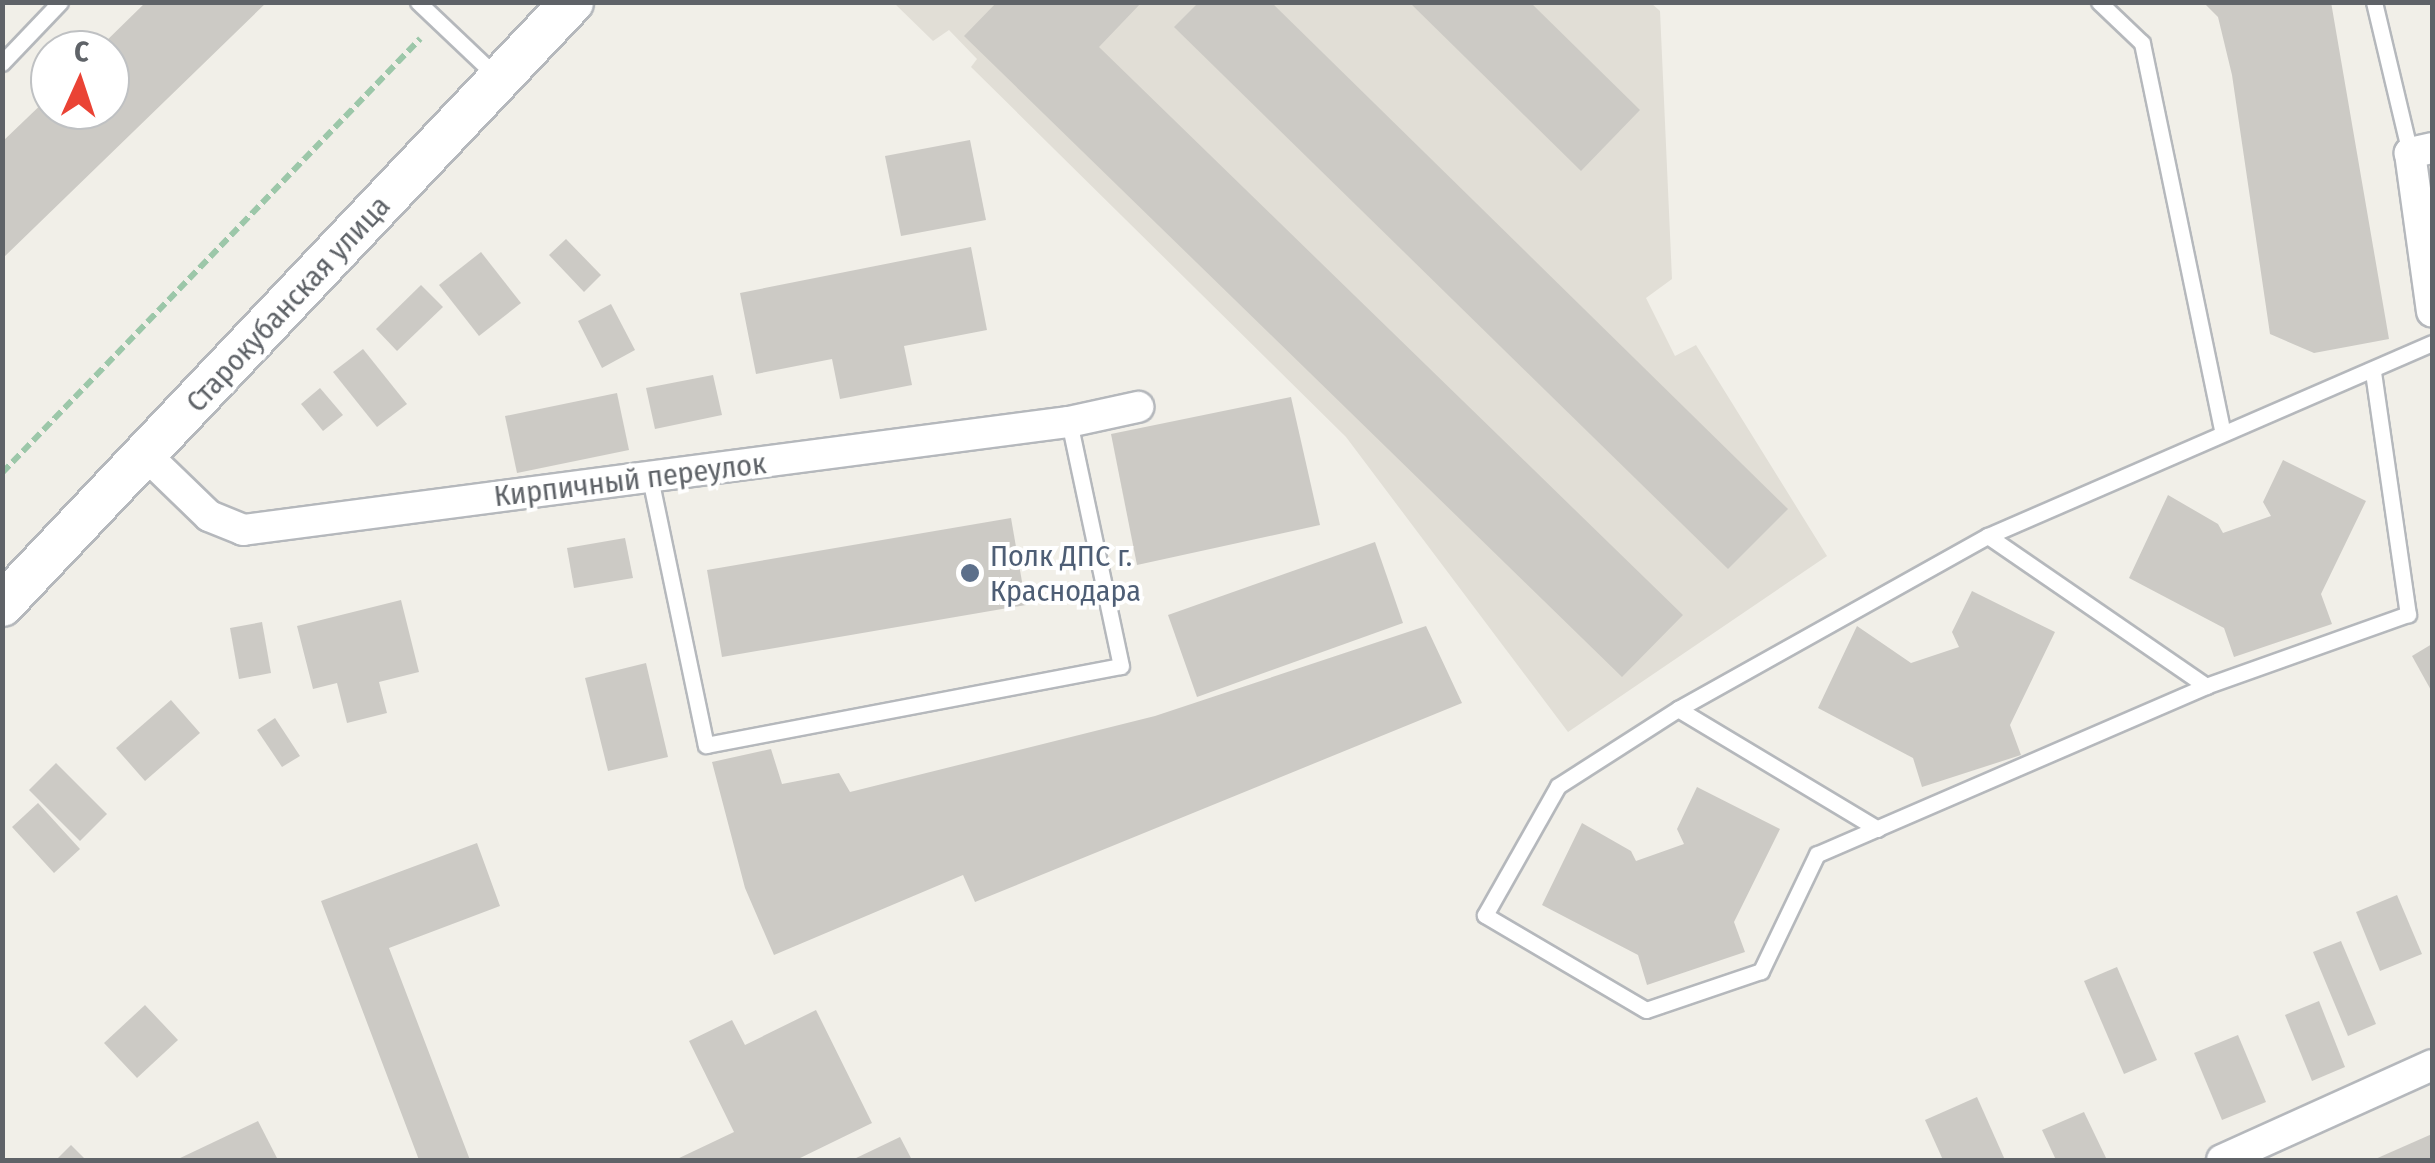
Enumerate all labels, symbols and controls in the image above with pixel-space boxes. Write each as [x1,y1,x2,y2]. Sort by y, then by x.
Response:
north arrow [30,30,130,130]
text: С [73,35,90,68]
street label: Старокубанская улица [178,188,398,420]
street label: Кирпичный переулок [492,445,768,515]
place label: Полк ДПС г. Краснодара [990,538,1141,608]
marker: Полк ДПС г. Краснодара [959,562,981,584]

